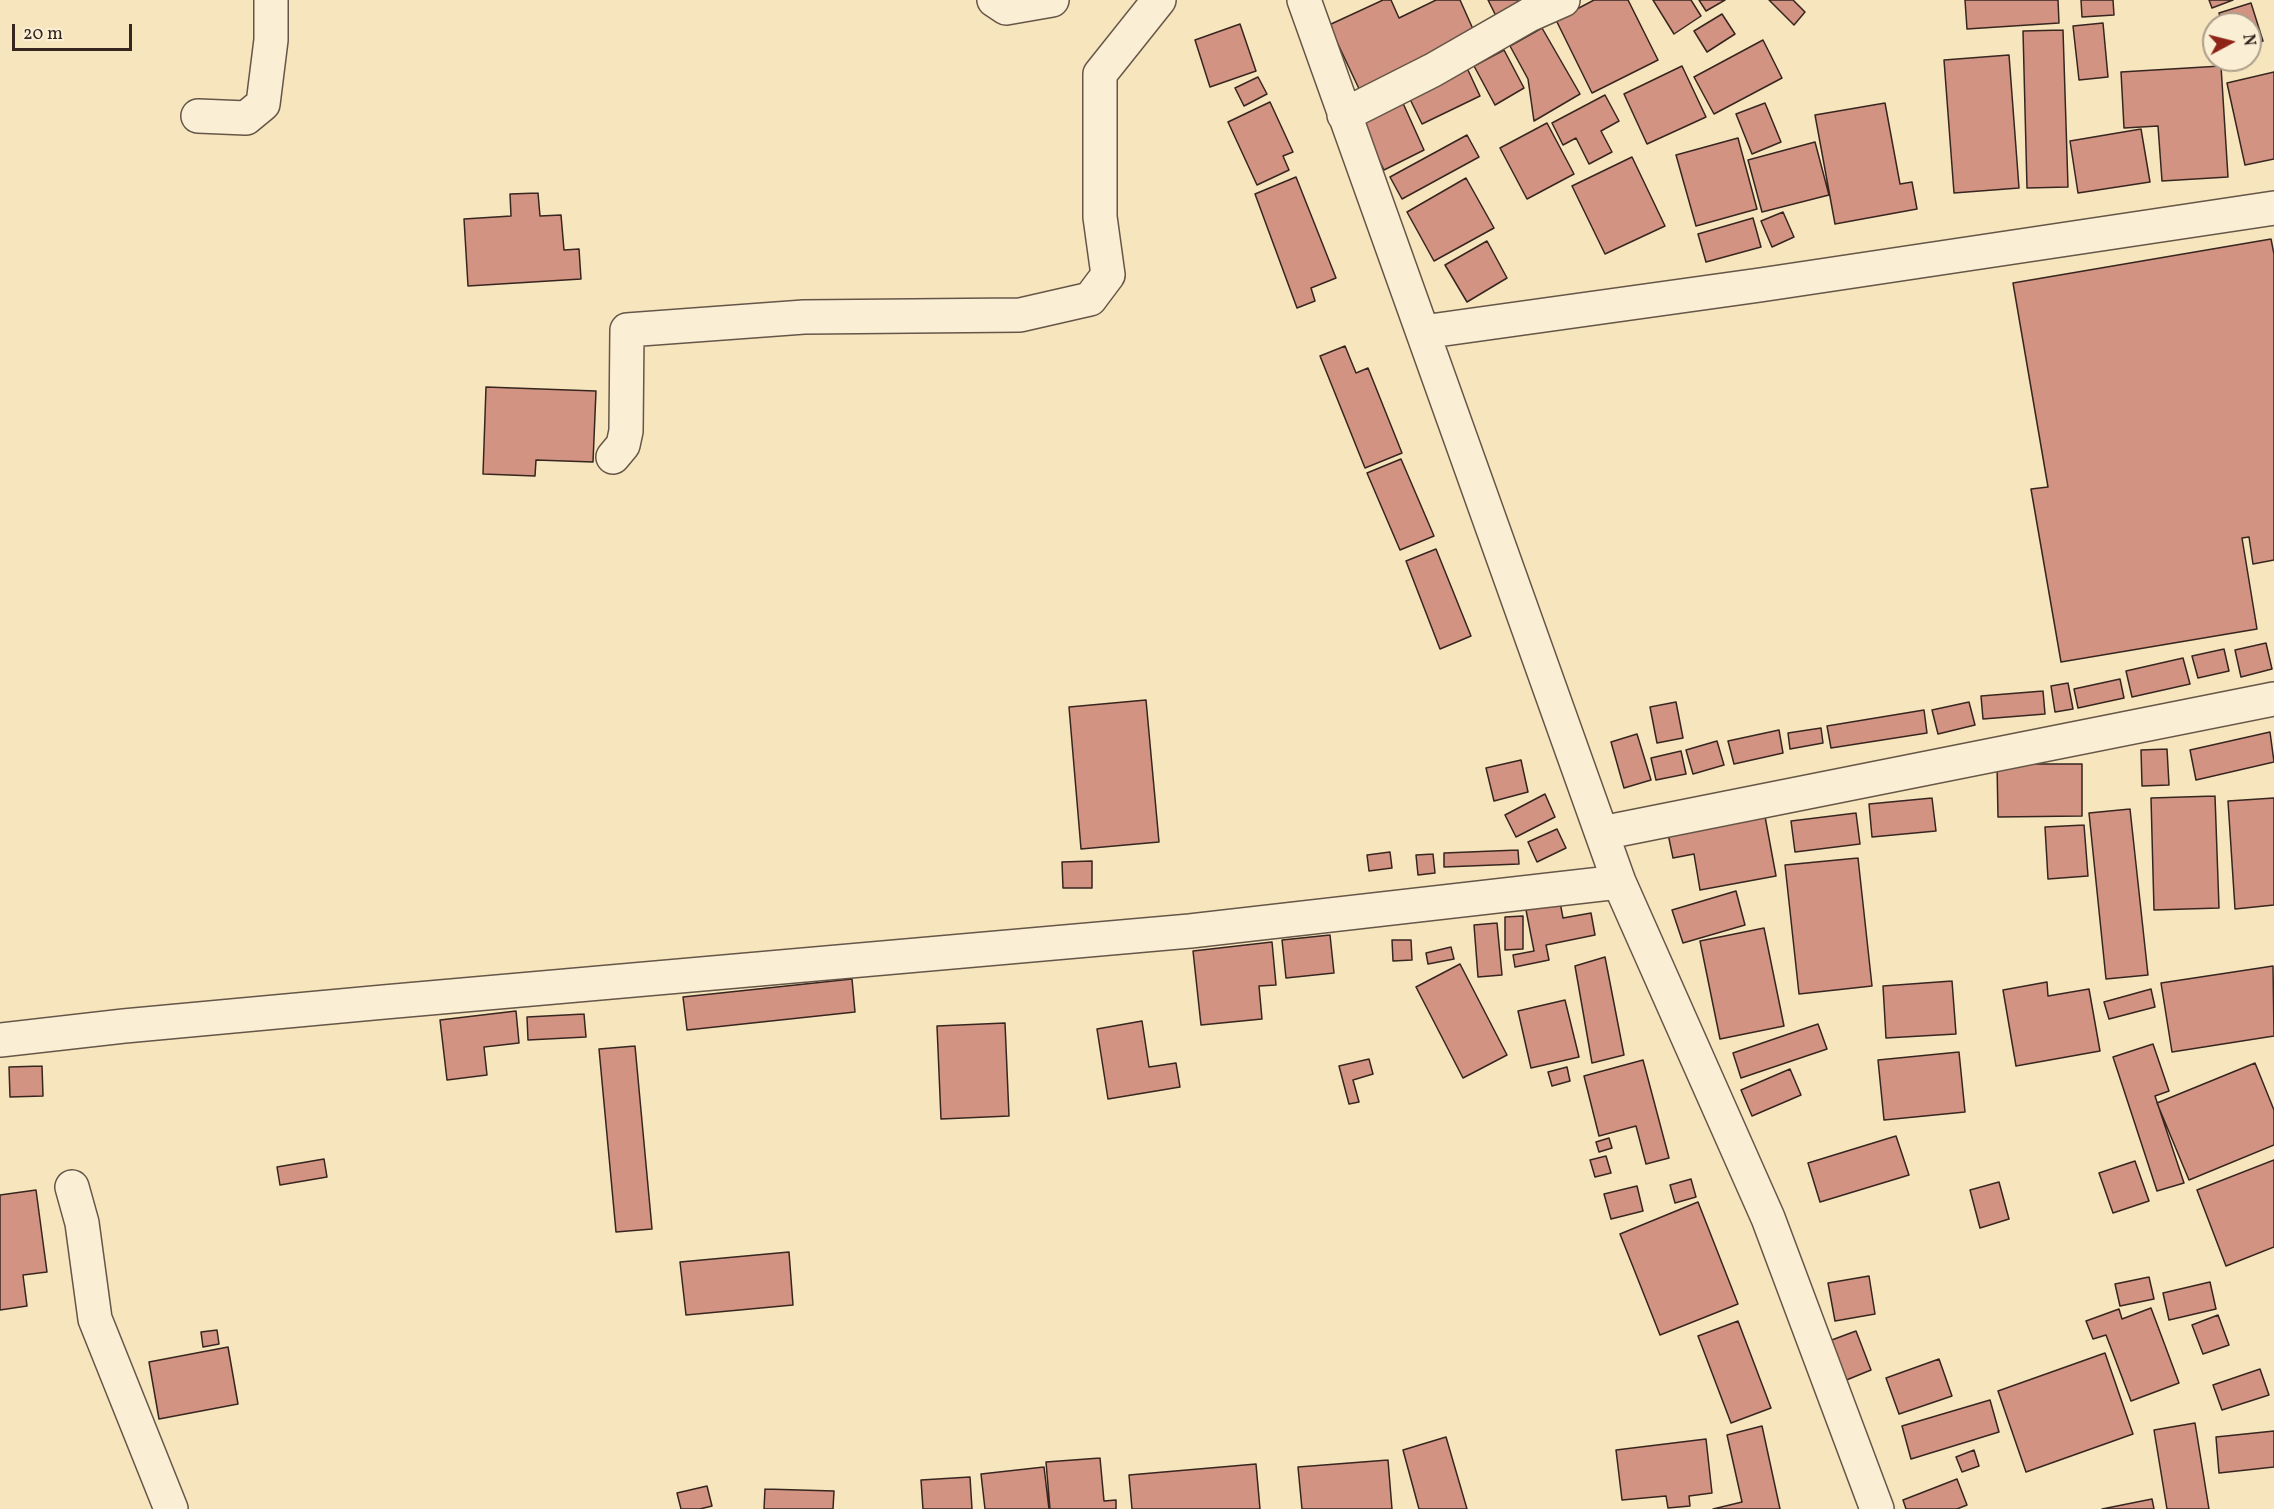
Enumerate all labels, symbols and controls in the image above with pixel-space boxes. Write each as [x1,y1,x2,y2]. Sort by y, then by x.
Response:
scale bar [15,12,135,50]
north arrow [2202,12,2262,72]
text: 20 m [23,22,63,47]
text: N [2236,33,2260,47]

